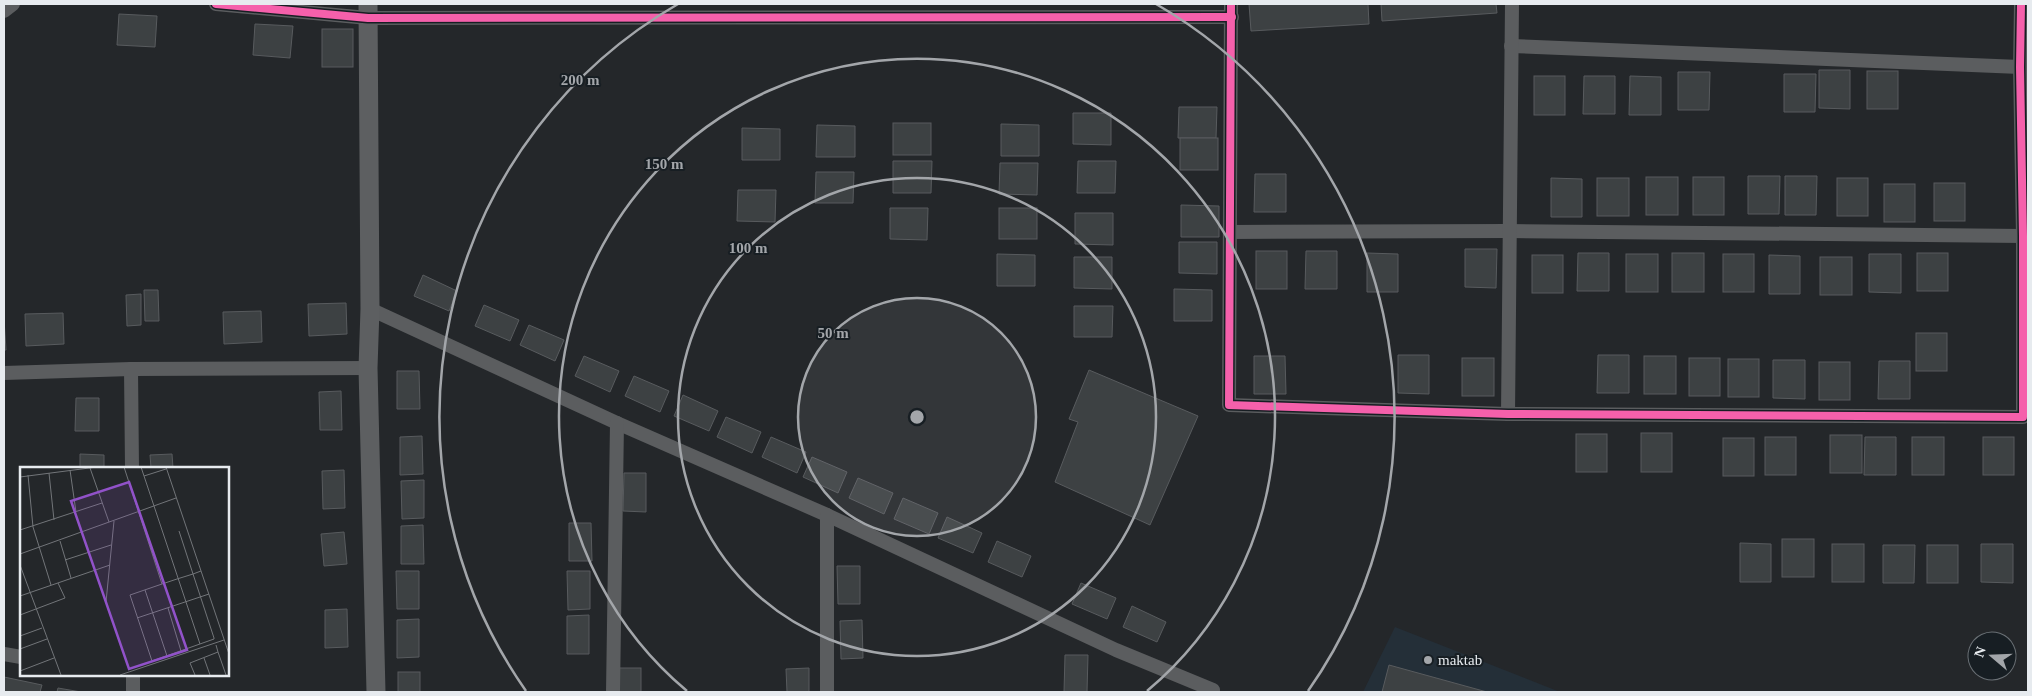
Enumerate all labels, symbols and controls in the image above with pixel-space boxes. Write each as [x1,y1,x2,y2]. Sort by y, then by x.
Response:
text: 200 m [561,72,600,88]
text: 150 m [645,156,684,172]
text: 100 m [729,240,768,256]
text: 50 m [817,325,849,341]
centre of rings [908,408,926,426]
inset map [20,467,229,676]
north arrow [1967,631,2017,681]
text: N [1971,645,1989,659]
place label: maktab [1438,652,1482,668]
marker: maktab [1422,654,1434,666]

